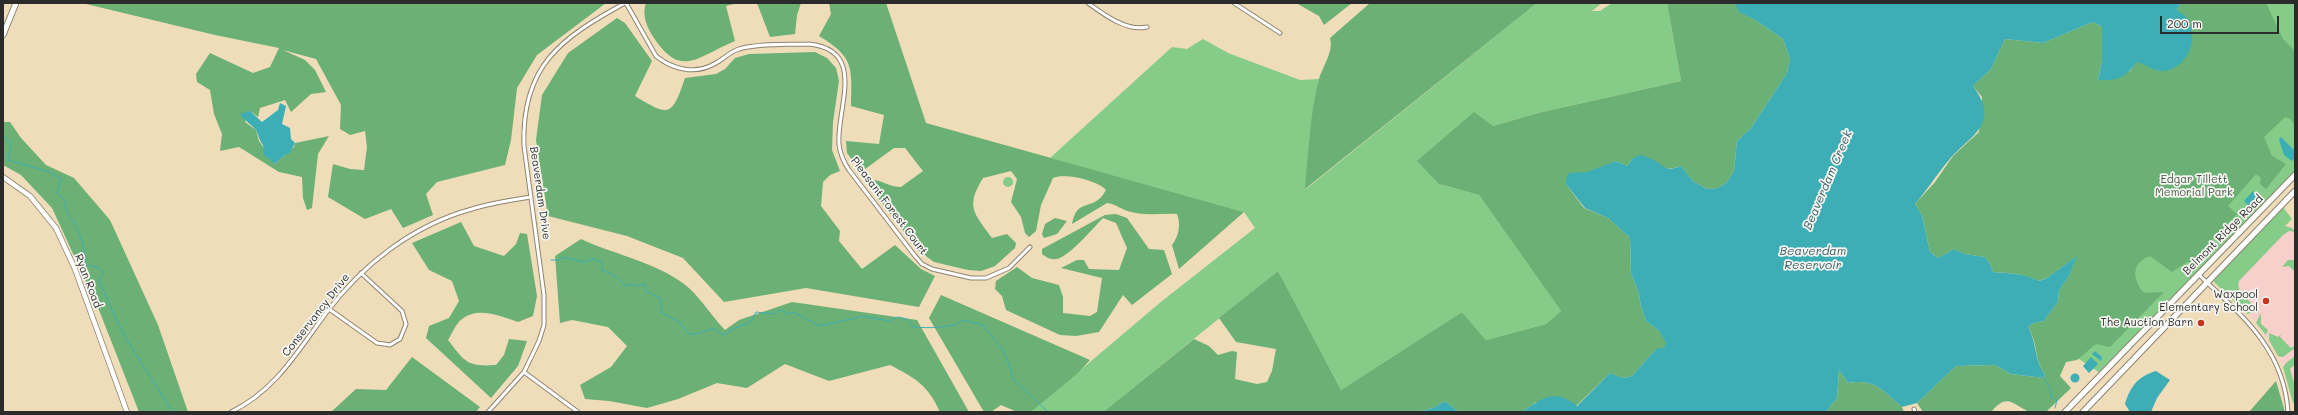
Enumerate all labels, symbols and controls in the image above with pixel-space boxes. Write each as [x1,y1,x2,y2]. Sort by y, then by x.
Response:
scale bar [2162,8,2281,34]
text: 200 m [2167,15,2202,31]
water label: Beaverdam Creek [1801,128,1855,232]
street label: Beaverdam Drive [527,146,553,240]
street label: Pleasant Forest Court [848,154,930,258]
park label: Edgar Tillett Memorial Park [2155,173,2233,199]
street label: Belmont Ridge Road [2180,192,2266,278]
water label: Beaverdam Reservoir [1780,244,1846,272]
street label: Ryan Road [72,252,104,310]
street label: Conservancy Drive [279,271,353,359]
place label: Waxpool Elementary School [2159,288,2258,314]
marker: Waxpool Elementary School [2261,296,2271,306]
place label: The Auction Barn [2101,316,2193,330]
marker: The Auction Barn [2196,318,2206,328]

